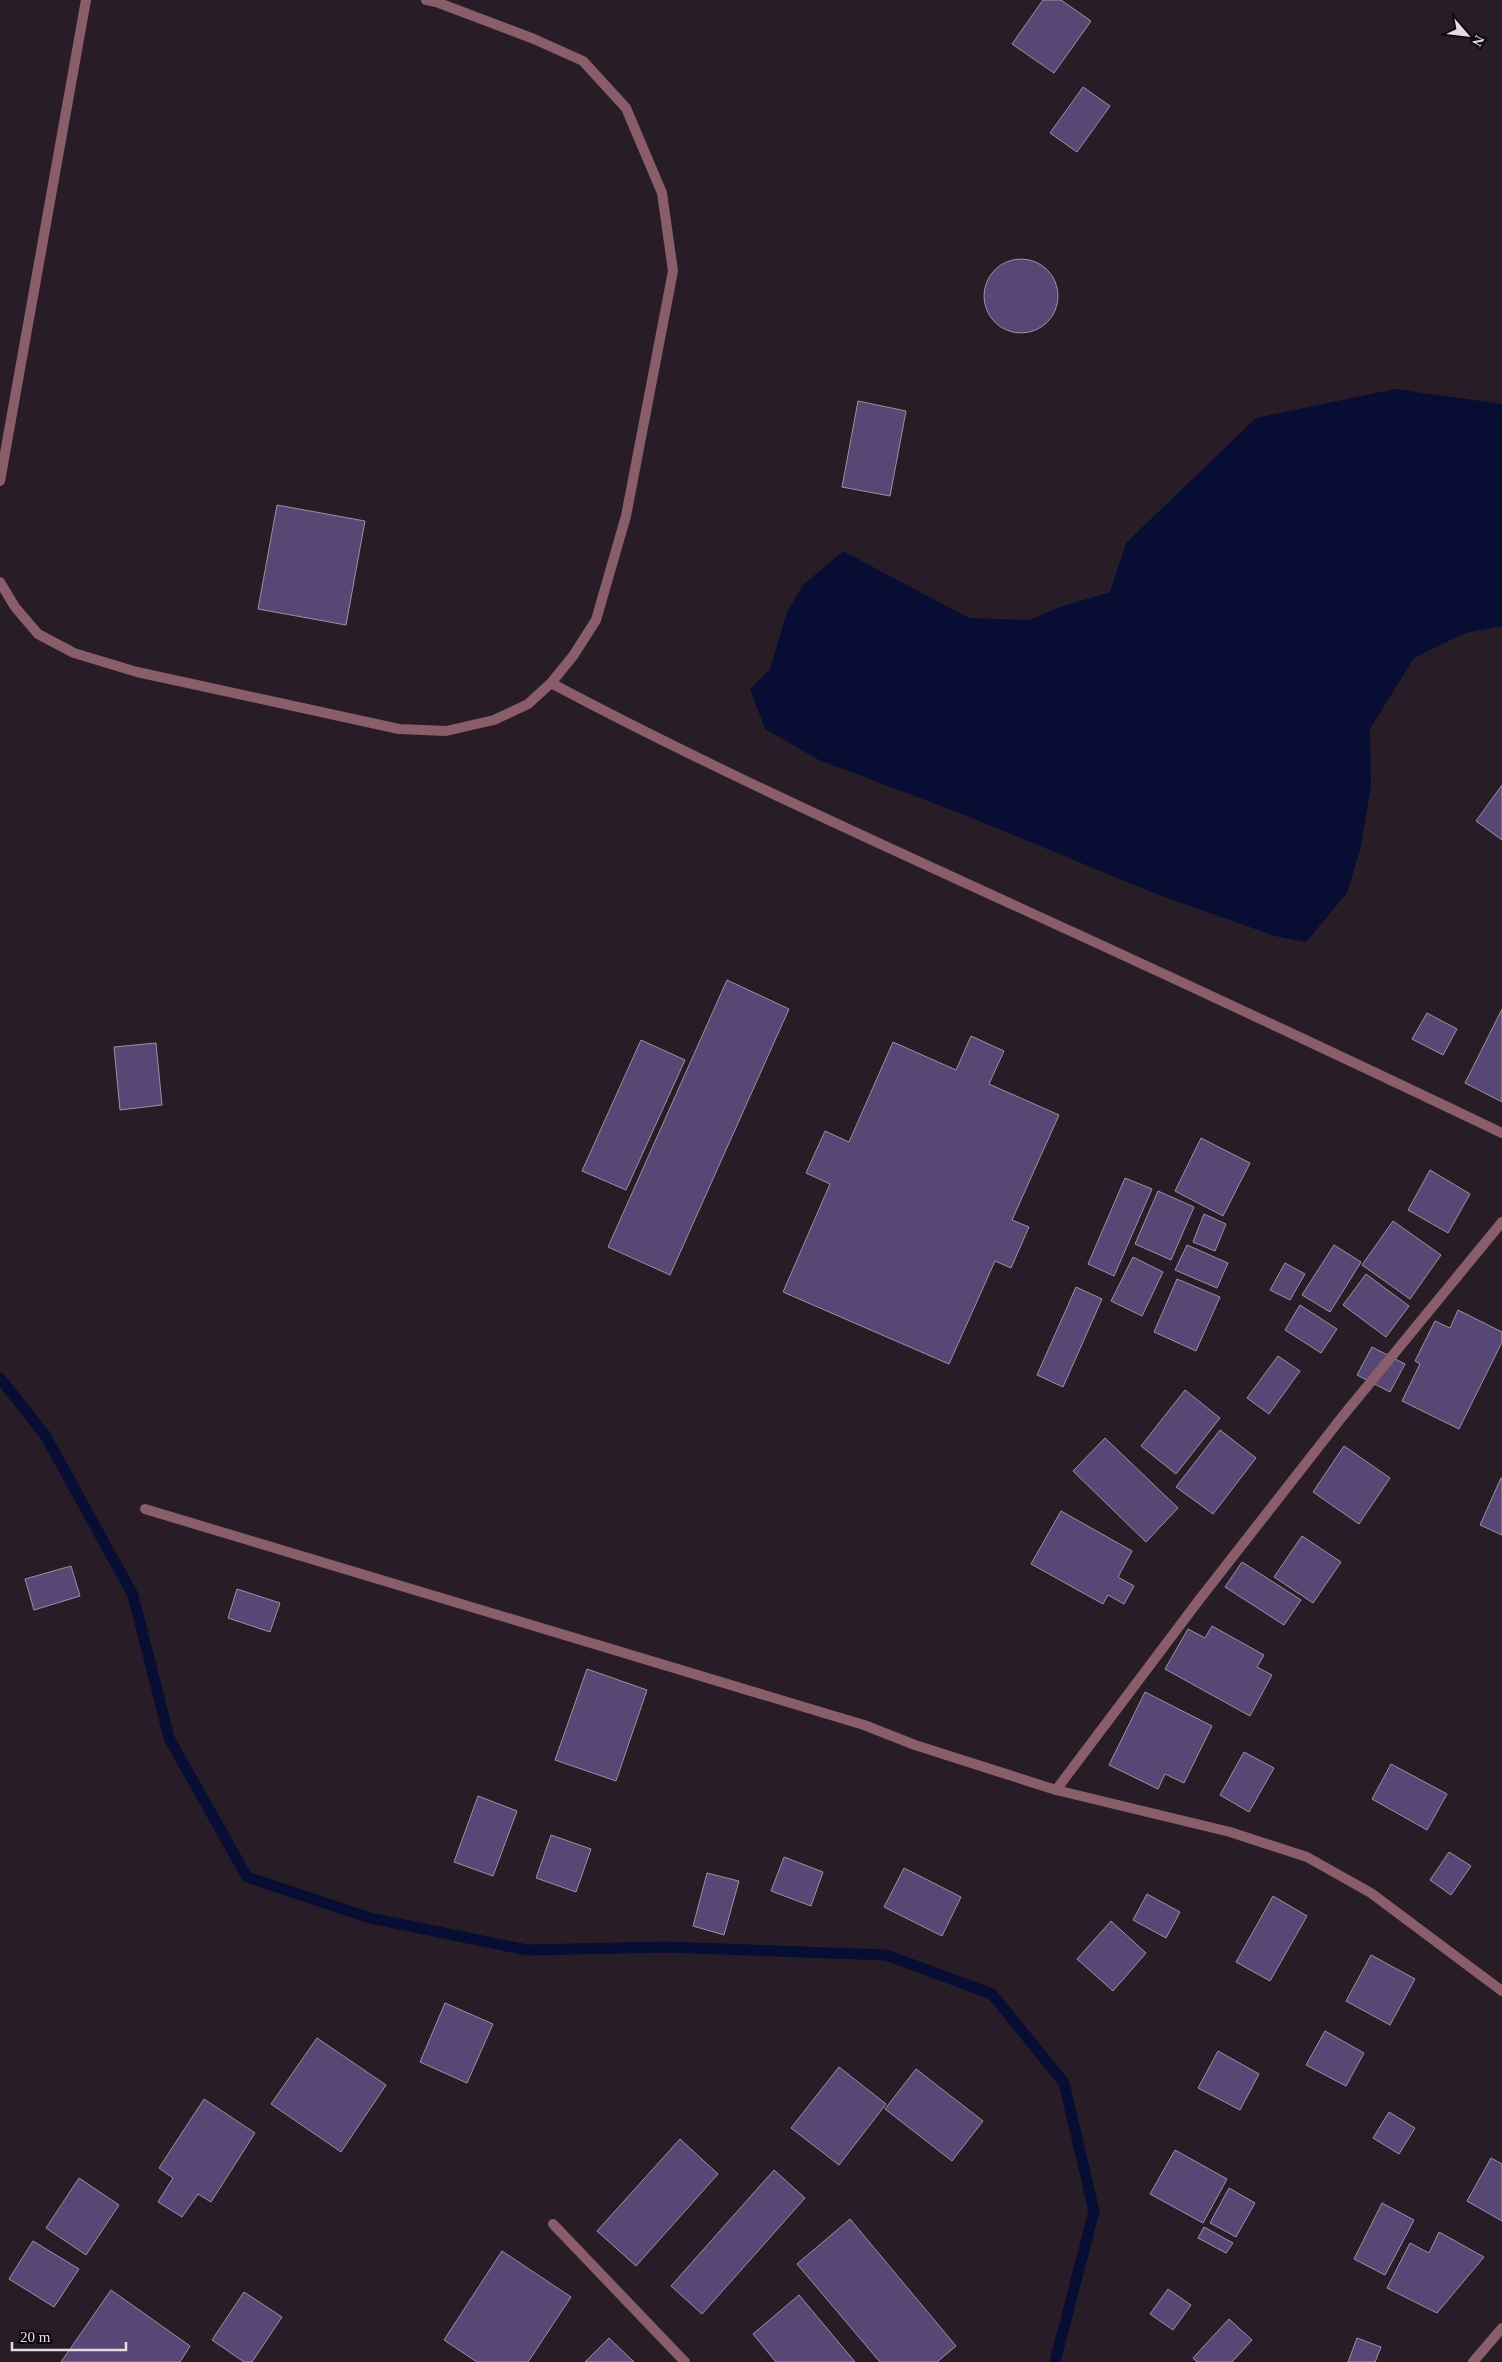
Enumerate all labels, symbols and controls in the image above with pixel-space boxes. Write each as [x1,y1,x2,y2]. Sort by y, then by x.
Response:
north arrow [1442,10,1492,60]
text: N [1469,33,1487,49]
scale bar [12,2320,126,2352]
text: 20 m [20,2329,51,2345]

